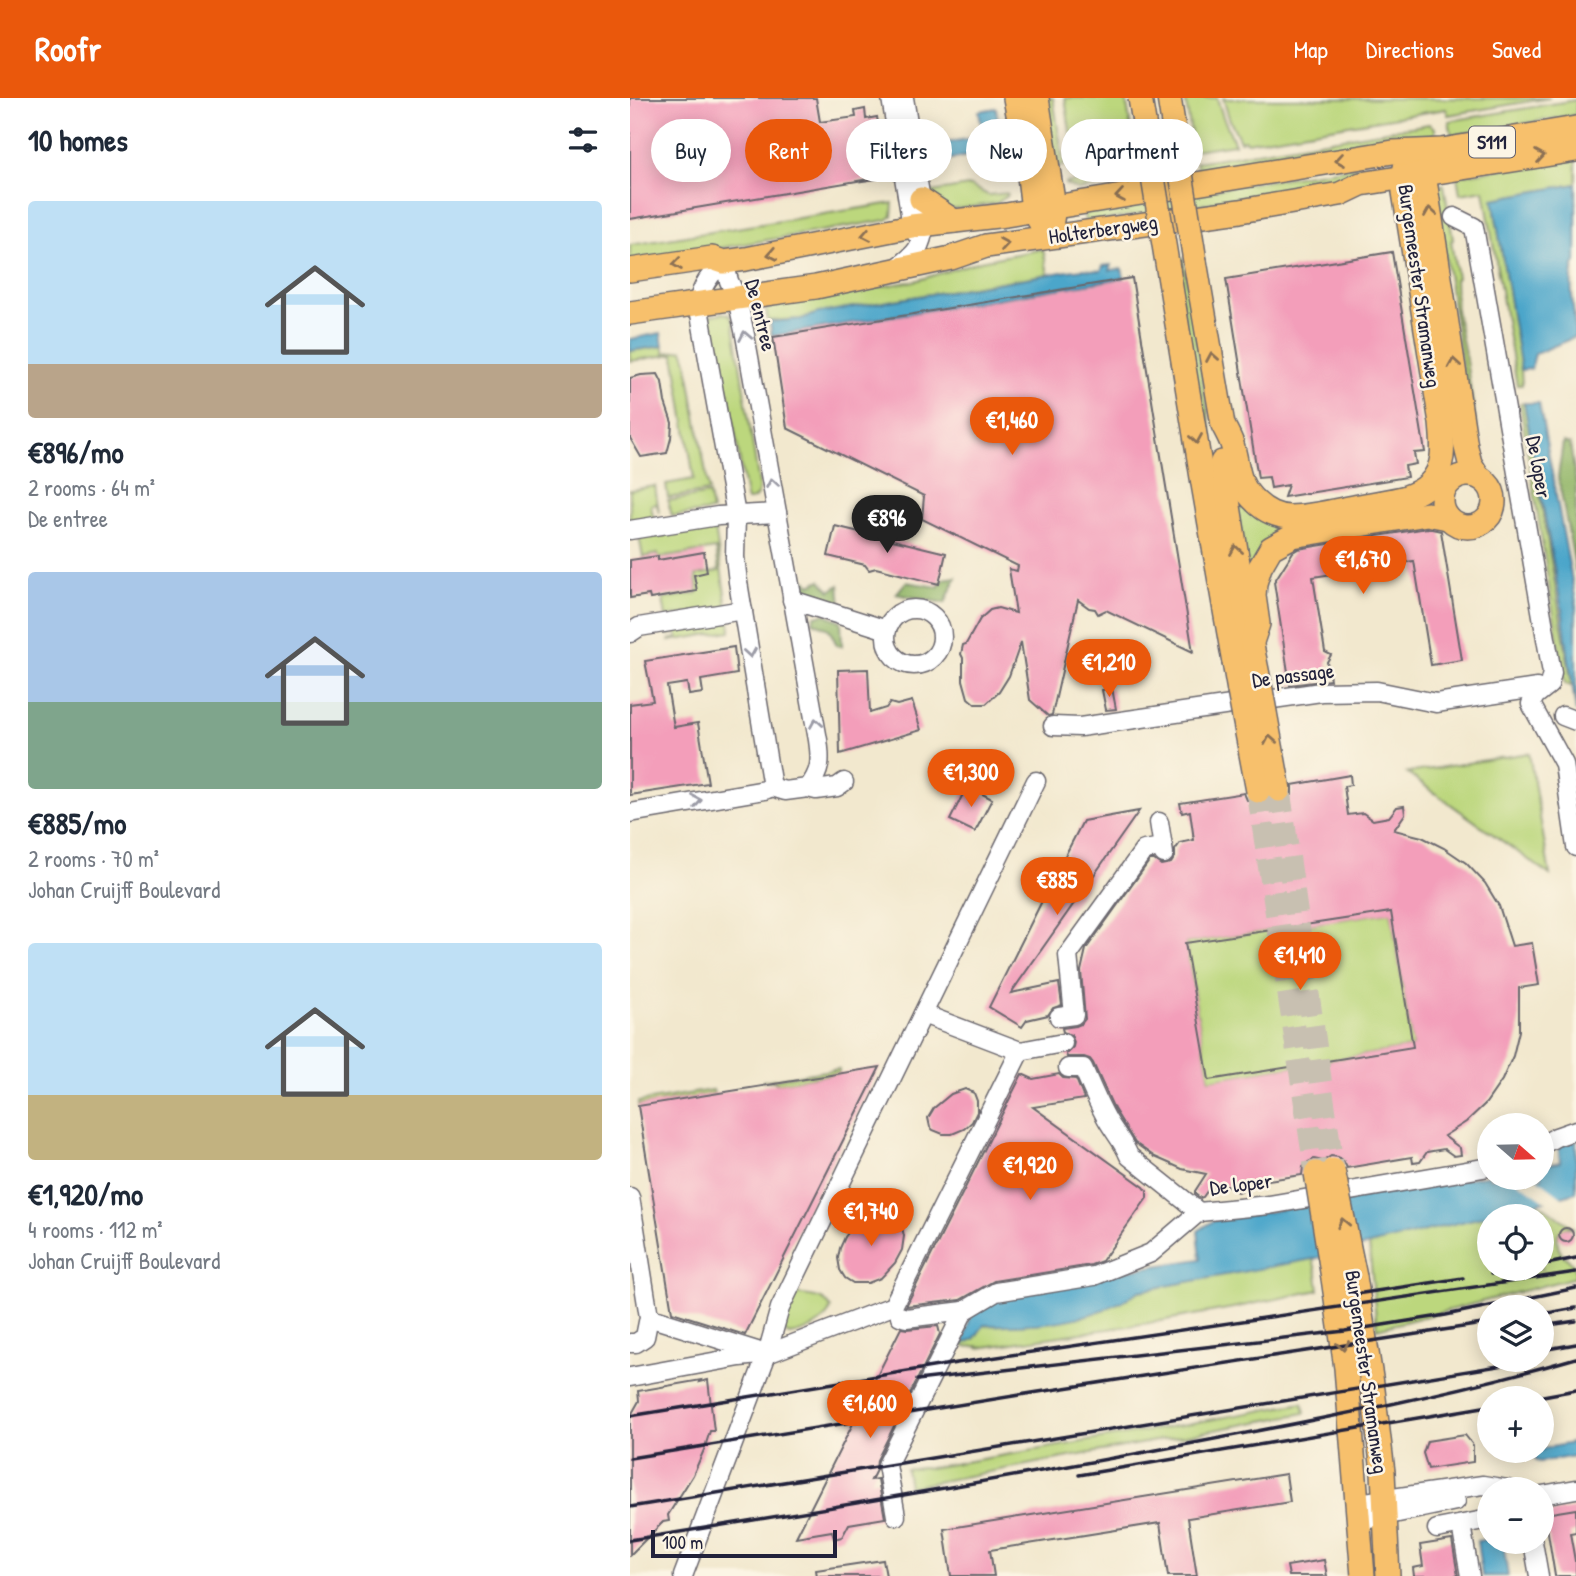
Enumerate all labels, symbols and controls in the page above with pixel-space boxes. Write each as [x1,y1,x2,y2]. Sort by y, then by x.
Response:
text: Roofr [35,27,101,71]
text: Map [1294,33,1328,65]
text: Directions [1366,33,1454,65]
text: Saved [1492,33,1541,65]
chip: Buy [651,119,731,182]
chip: Rent [745,119,832,182]
chip: Filters [846,119,952,182]
chip: New [966,119,1047,182]
chip: Apartment [1061,119,1203,182]
text: 10 homes [28,120,128,160]
icon: filters [564,121,602,159]
road number: S111 [1469,126,1515,158]
one-way arrow [1534,149,1546,164]
one-way arrow [1335,152,1346,167]
street label: Burgemeester Stramanweg [1391,182,1449,390]
one-way arrow [1114,188,1126,203]
one-way arrow [1423,206,1438,217]
street label: Holterbergweg [1047,207,1159,251]
one-way arrow [860,227,872,242]
one-way arrow [998,236,1010,251]
one-way arrow [766,245,778,260]
icon: home [252,247,378,373]
one-way arrow [671,256,683,271]
street label: De entree [738,276,784,354]
one-way arrow [738,330,753,342]
one-way arrow [1205,351,1220,363]
one-way arrow [1447,357,1462,368]
pin: €1,460 [955,398,1069,457]
text: €1,460 [986,404,1038,435]
text: €896/mo [28,432,124,472]
one-way arrow [1188,433,1203,445]
street label: De loper [1519,434,1559,500]
text: 2 rooms · 64 m² [28,472,155,503]
one-way arrow [765,477,780,489]
pin: €896 [846,496,928,555]
text: €896 [868,502,906,533]
text: De entree [28,503,108,534]
pin: €1,670 [1306,536,1420,596]
text: €1,670 [1336,543,1390,574]
one-way arrow [1229,544,1244,556]
icon: home [252,618,378,744]
pin: €1,210 [1052,640,1166,699]
text: €1,210 [1082,646,1136,677]
one-way arrow [742,647,757,659]
street label: De passage [1250,656,1336,694]
one-way arrow [809,717,824,729]
one-way arrow [1263,734,1278,746]
pin: €1,300 [914,750,1028,809]
text: €1,300 [944,756,998,787]
one-way arrow [691,794,703,809]
text: €885/mo [28,803,126,843]
text: 2 rooms · 70 m² [28,843,159,874]
pin: €885 [1016,858,1098,917]
text: €885 [1037,864,1077,895]
text: Johan Cruijff Boulevard [28,874,220,905]
pin: €1,410 [1243,932,1357,992]
text: €1,410 [1274,939,1326,970]
icon: home [252,989,378,1115]
north arrow [1477,1113,1554,1190]
map controls [1477,1113,1554,1554]
pin: €1,920 [973,1142,1087,1202]
text: €1,920 [1003,1149,1057,1180]
street label: De loper [1208,1166,1274,1202]
text: €1,920/mo [28,1174,143,1214]
pin: €1,740 [814,1188,928,1248]
text: €1,740 [844,1195,898,1226]
button: locate [1477,1204,1554,1281]
text: 4 rooms · 112 m² [28,1214,163,1245]
one-way arrow [1337,1217,1352,1229]
text: Johan Cruijff Boulevard [28,1245,220,1276]
street label: Burgemeester Stramanweg [1338,1268,1396,1476]
button: layers [1477,1295,1554,1372]
one-way arrow [1335,1340,1350,1351]
pin: €1,600 [813,1380,927,1440]
button: + [1477,1386,1554,1463]
text: €1,600 [843,1387,897,1418]
button: − [1477,1477,1554,1554]
scale bar [651,1527,836,1559]
text: 100 m [662,1529,703,1555]

